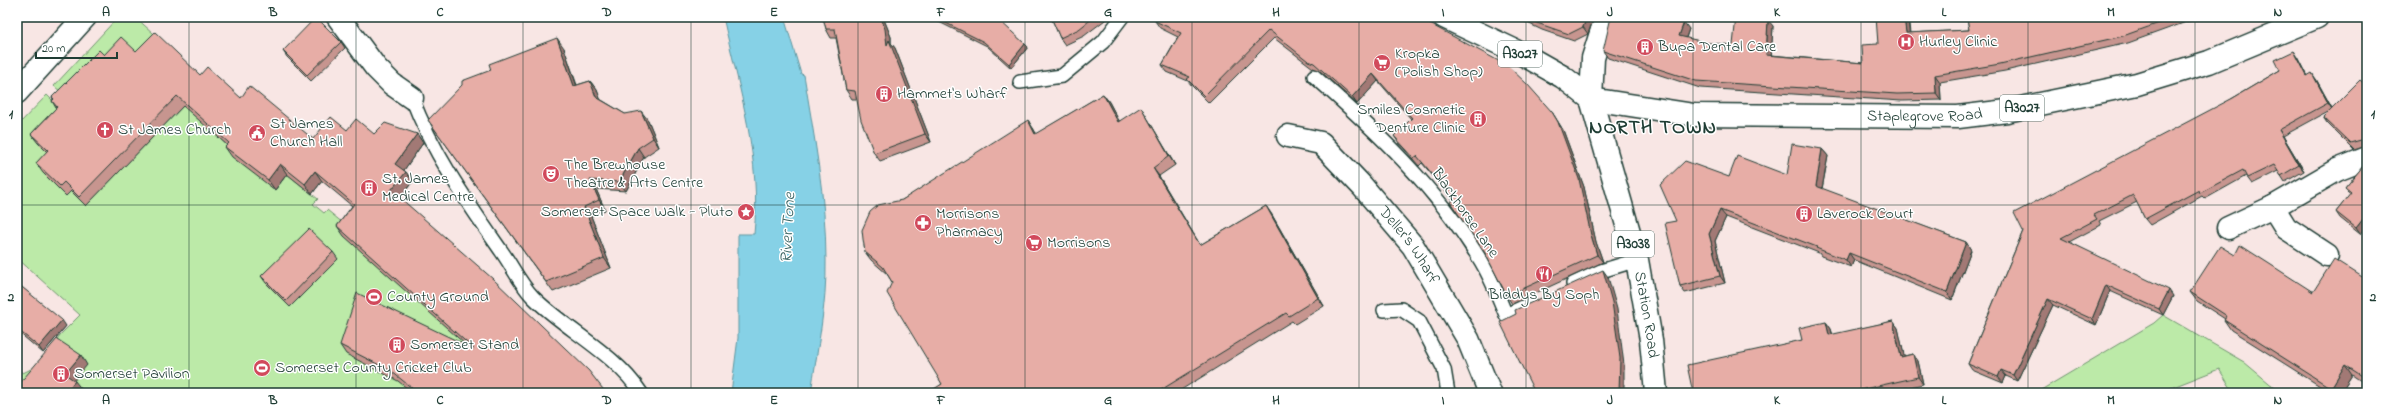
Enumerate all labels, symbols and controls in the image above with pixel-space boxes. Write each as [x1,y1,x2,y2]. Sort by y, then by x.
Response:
text: A [102,3,110,22]
text: B [268,3,278,22]
text: C [436,3,444,22]
text: D [601,3,612,22]
text: E [770,3,778,22]
text: F [936,3,946,22]
text: G [1104,3,1112,22]
text: H [1272,3,1280,22]
text: I [1441,3,1445,22]
text: J [1607,3,1613,22]
text: K [1774,3,1781,22]
text: L [1942,3,1948,22]
text: M [2107,3,2115,22]
text: N [2274,3,2283,22]
place label: Hurley Clinic [1919,30,1998,54]
hospital icon: Hurley Clinic [1896,32,1916,52]
scale bar [36,34,117,60]
place label: Bupa Dental Care [1657,35,1777,59]
building icon: Bupa Dental Care [1635,37,1655,57]
text: 20 m [42,40,65,58]
road number: A3027 [1498,41,1542,67]
place label: Kropka (Polish Shop) [1395,42,1483,84]
supermarket icon: Kropka (Polish Shop) [1372,53,1392,73]
place label: Hammet's Wharf [897,82,1008,106]
building icon: Hammet's Wharf [874,84,894,104]
road number: A3027 [2000,95,2044,121]
place label: Smiles Cosmetic Denture Clinic [1357,98,1466,140]
street label: Staplegrove Road [1867,102,1984,129]
text: 1 [9,105,14,124]
text: 1 [2371,105,2376,124]
building icon: Smiles Cosmetic Denture Clinic [1468,109,1488,129]
place label: St James Church Hall [270,112,343,154]
district label: NORTH TOWN [1589,114,1717,143]
place label: St James Church [118,118,231,142]
church icon: St James Church [95,120,115,140]
public building icon: St James Church Hall [247,123,267,143]
place label: The Brewhouse Theatre & Arts Centre [564,153,704,195]
street label: Blackhorse Lane [1424,162,1505,264]
theatre icon: The Brewhouse Theatre & Arts Centre [541,164,561,184]
place label: St. James Medical Centre [382,167,475,209]
building icon: St. James Medical Centre [359,178,379,198]
water label: River Tone [774,191,802,264]
place label: Somerset Space Walk - Pluto [541,200,733,224]
street label: Deller's Wharf [1372,200,1445,289]
place icon: Somerset Space Walk - Pluto [736,202,756,222]
place label: Morrisons Pharmacy [936,202,1003,244]
place label: Laverock Court [1817,202,1914,226]
building icon: Laverock Court [1794,204,1814,224]
pharmacy icon: Morrisons Pharmacy [913,213,933,233]
place label: Morrisons [1047,231,1110,255]
road number: A3038 [1612,231,1654,257]
supermarket icon: Morrisons [1024,233,1044,253]
restaurant icon: Biddys By Soph [1534,264,1554,284]
street label: Station Road [1627,269,1665,359]
place label: Biddys By Soph [1488,283,1599,307]
place label: County Ground [387,285,489,309]
sports icon: County Ground [364,287,384,307]
text: 2 [7,288,15,307]
text: 2 [2369,288,2377,307]
place label: Somerset Stand [410,333,519,357]
building icon: Somerset Stand [387,335,407,355]
place label: Somerset County Cricket Club [275,356,472,380]
sports icon: Somerset County Cricket Club [252,358,272,378]
place label: Somerset Pavilion [74,362,190,386]
building icon: Somerset Pavilion [51,364,71,384]
text: A [102,391,110,410]
text: B [268,391,278,410]
text: C [436,391,444,410]
text: D [601,391,612,410]
text: E [770,391,778,410]
text: F [936,391,946,410]
text: G [1104,391,1112,410]
text: H [1272,391,1280,410]
text: I [1441,391,1445,410]
text: J [1607,391,1613,410]
text: K [1774,391,1781,410]
text: L [1942,391,1948,410]
text: M [2107,391,2115,410]
text: N [2274,391,2283,410]

